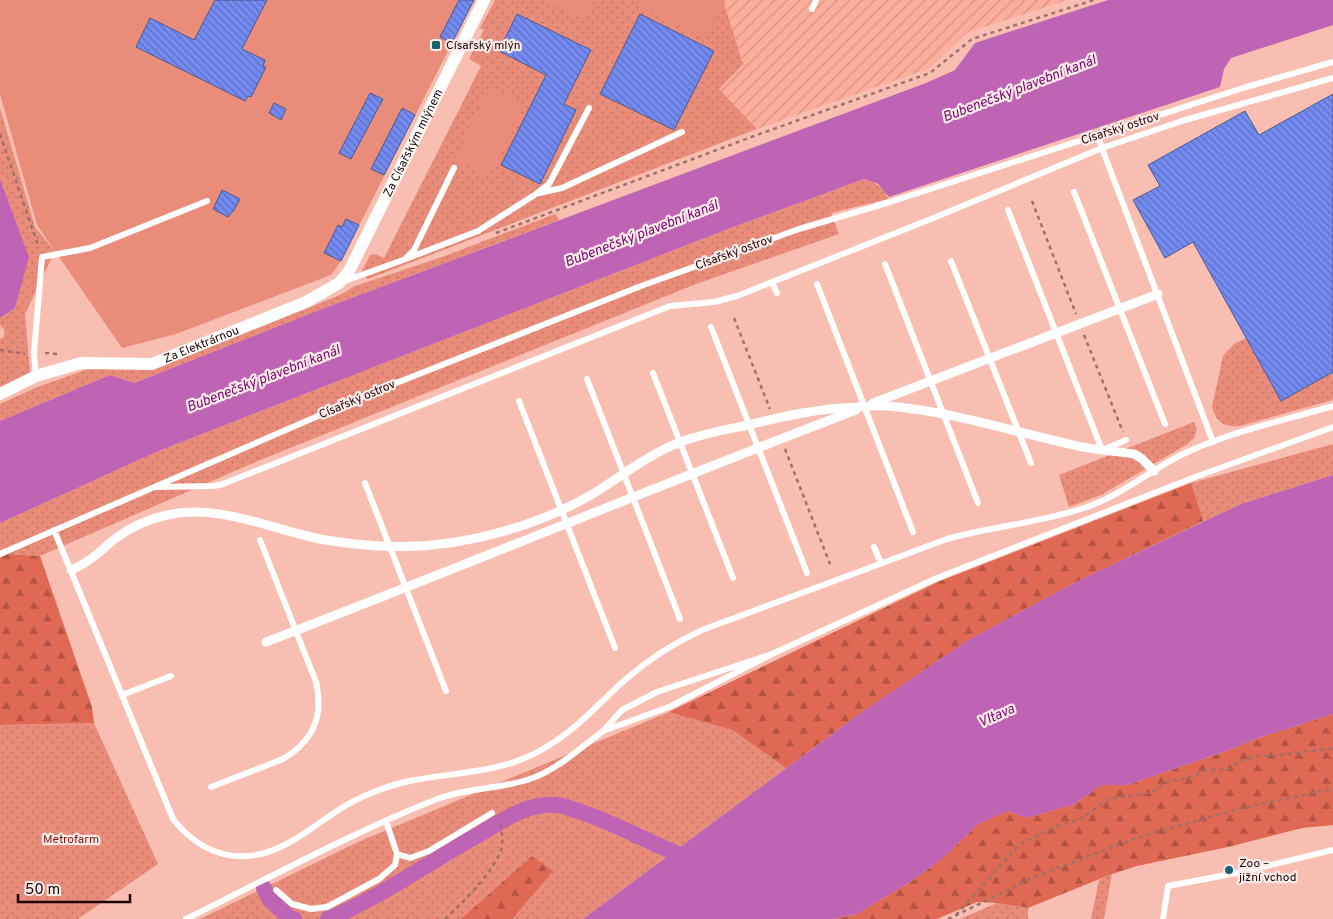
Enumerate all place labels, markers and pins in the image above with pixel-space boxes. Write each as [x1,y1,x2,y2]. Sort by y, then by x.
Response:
place label: Císařský mlýn [446,38,521,54]
marker: Císařský mlýn [430,39,442,51]
place label: Zoo – jižní vchod [1238,856,1296,886]
marker: Zoo – jižní vchod [1223,864,1235,876]

